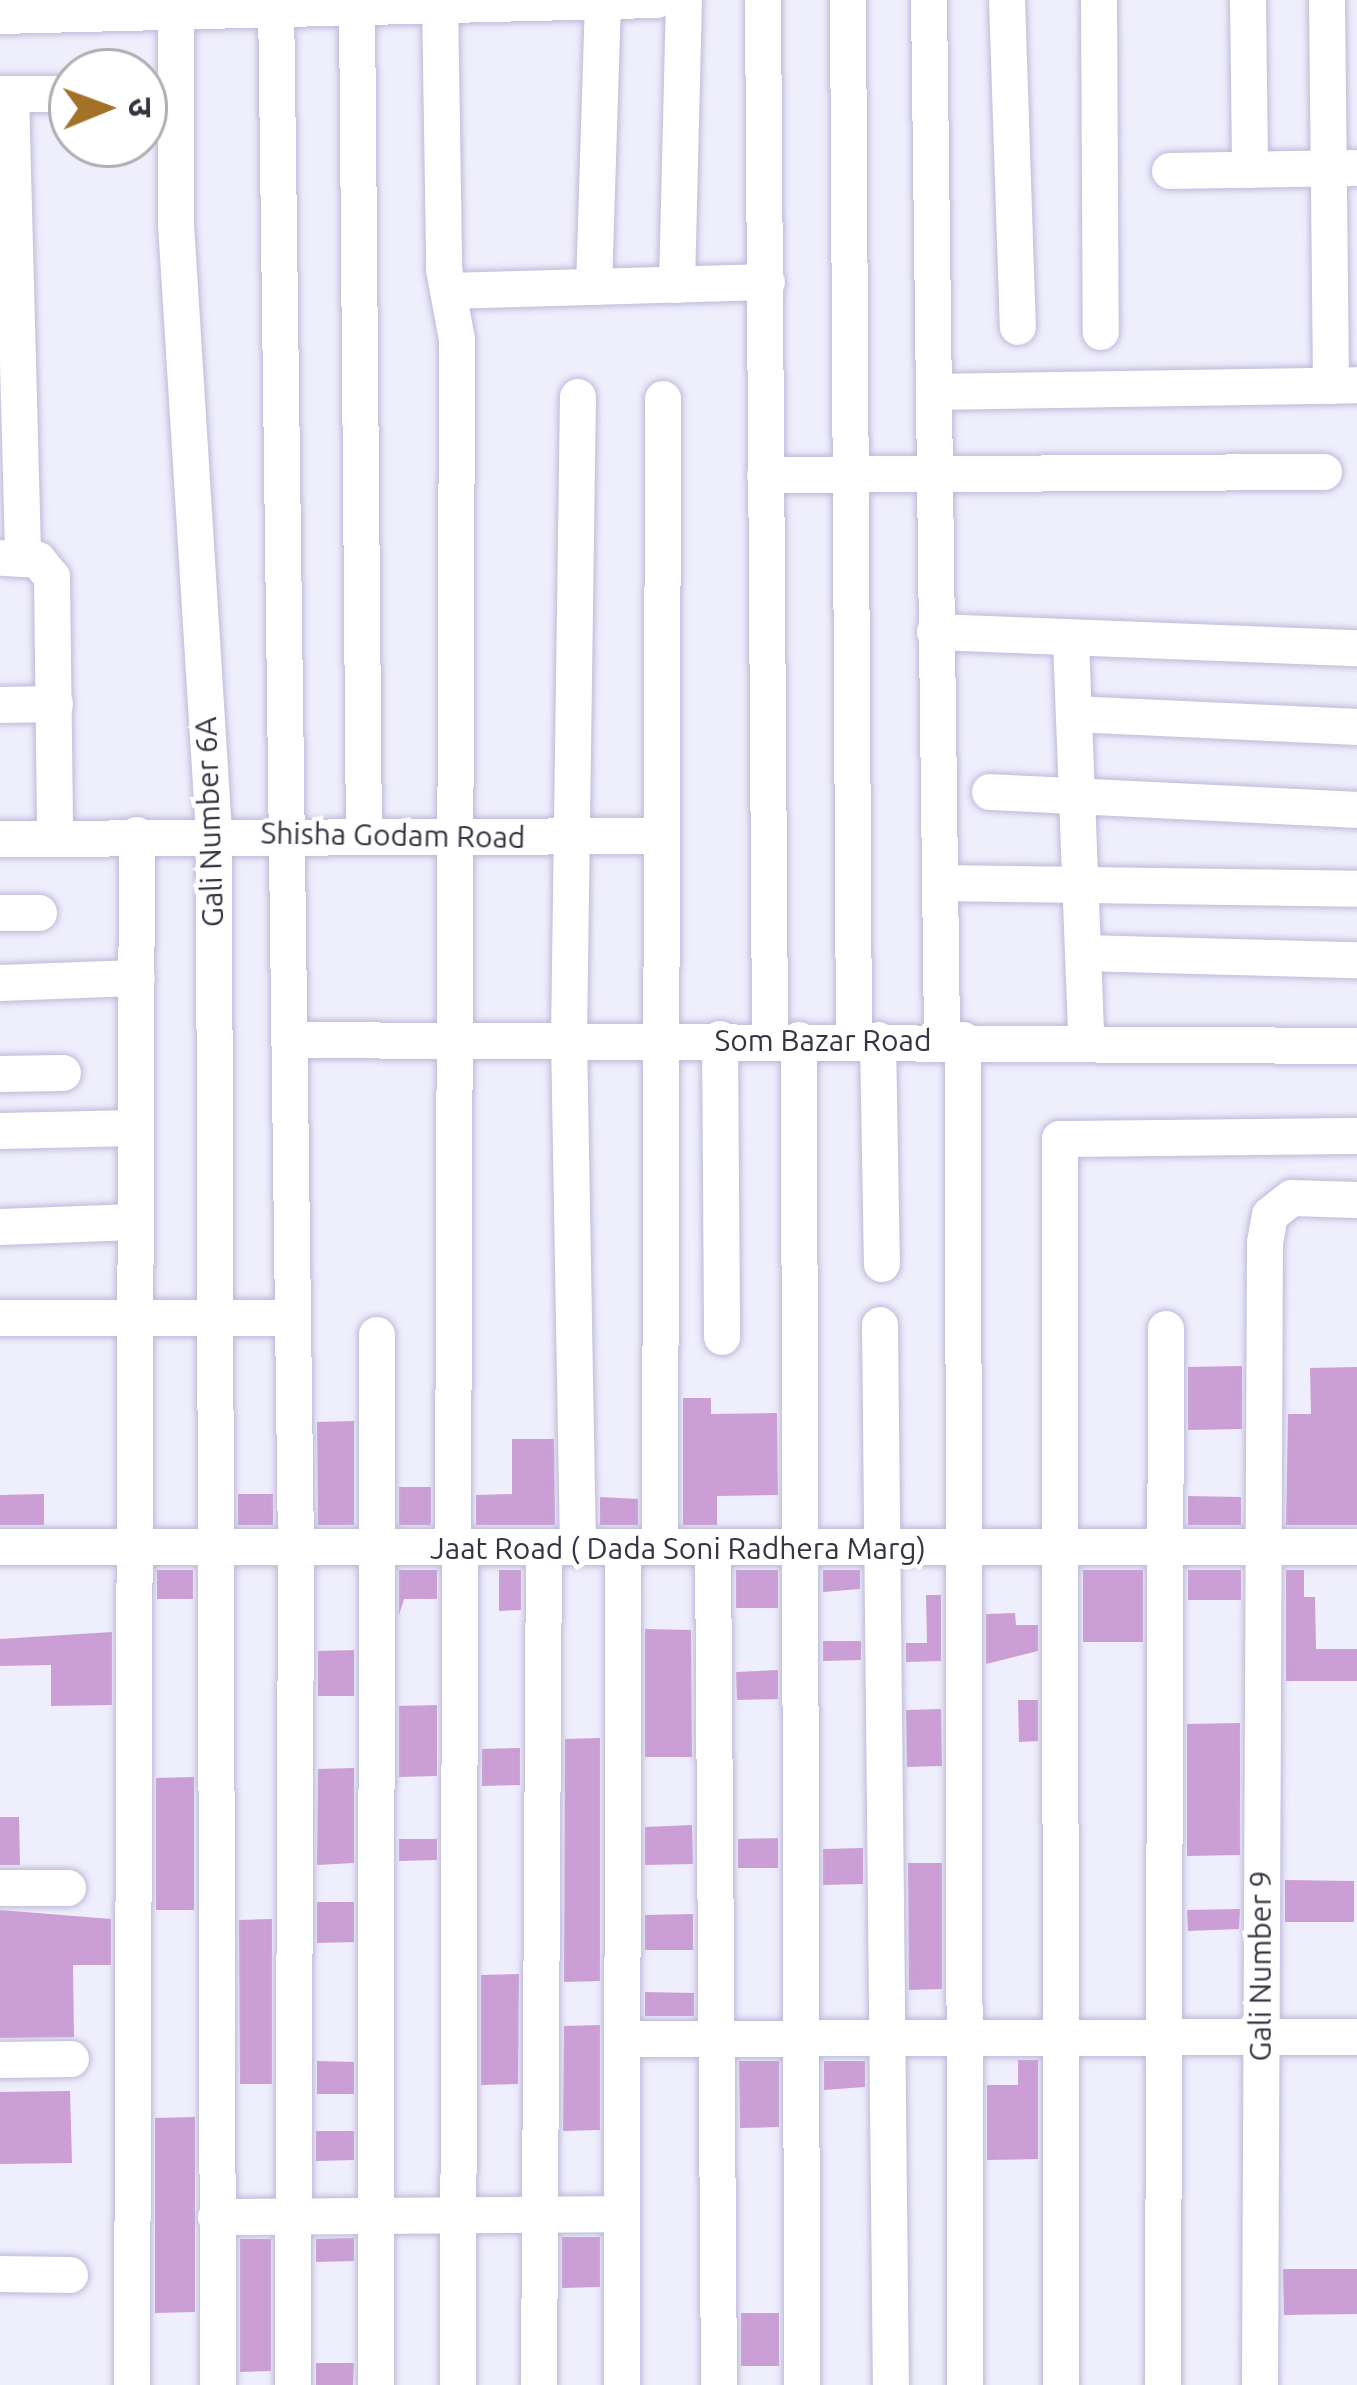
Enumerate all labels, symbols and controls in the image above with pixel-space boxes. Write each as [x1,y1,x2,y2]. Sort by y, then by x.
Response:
north arrow [48,48,168,168]
text: उ [123,97,160,117]
street label: Gali Number 6A [187,716,231,928]
street label: Shisha Godam Road [260,815,526,855]
street label: Som Bazar Road [714,1022,932,1058]
street label: Jaat Road ( Dada Soni Radhera Marg) [430,1530,926,1566]
street label: Gali Number 9 [1242,1870,1278,2062]

